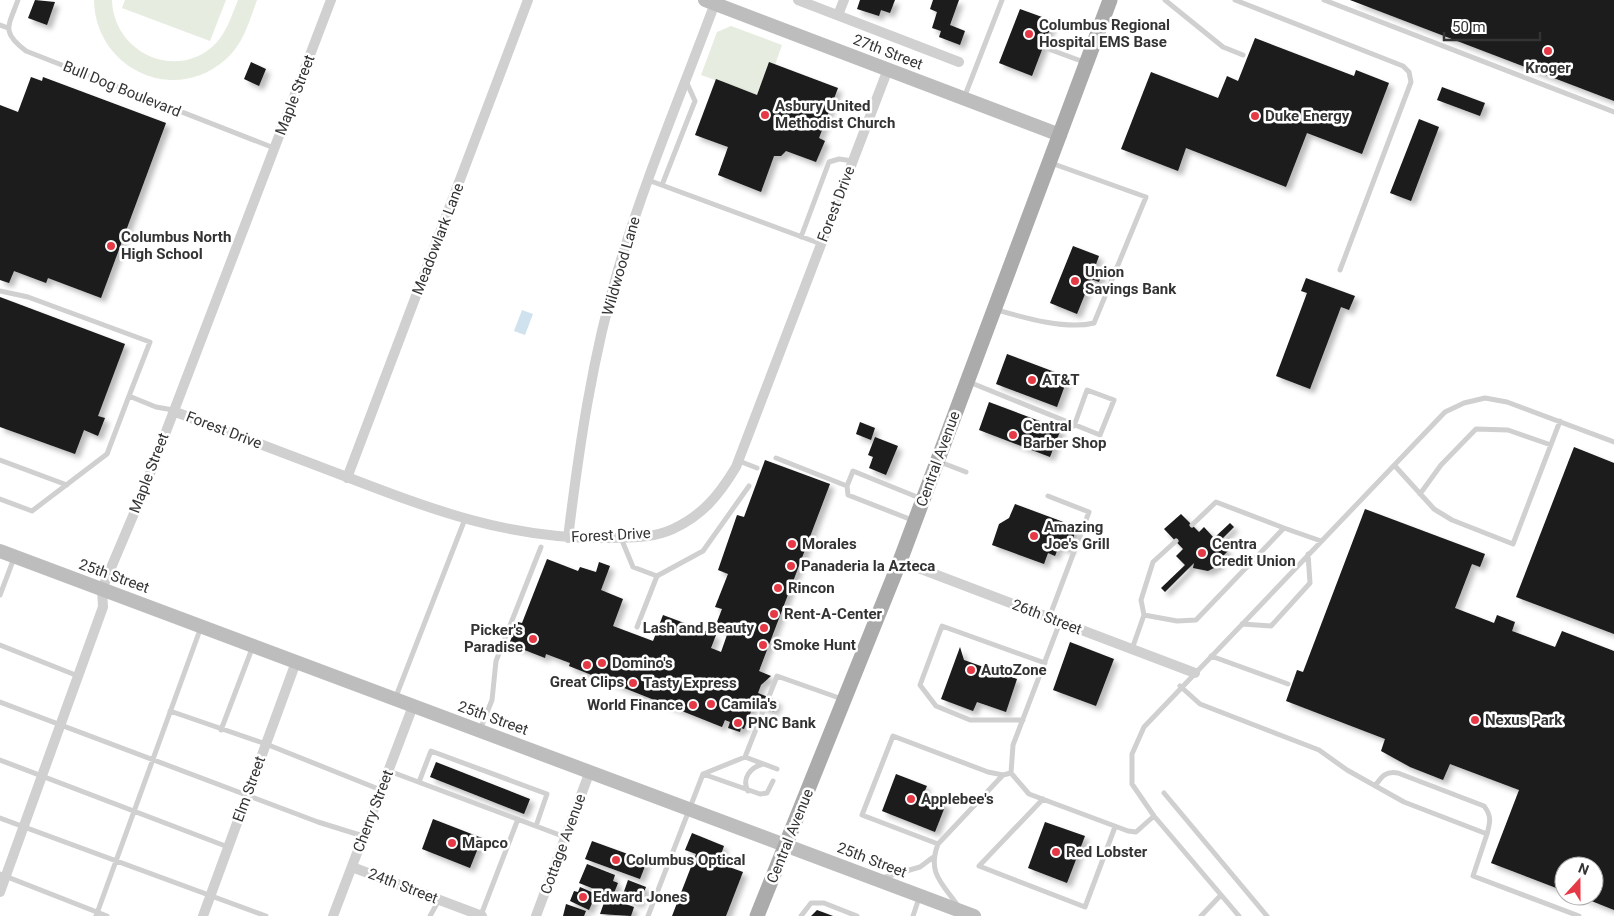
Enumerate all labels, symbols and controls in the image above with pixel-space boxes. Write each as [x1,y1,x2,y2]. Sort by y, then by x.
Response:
scale bar [1444,10,1540,42]
place label: Columbus Regional Hospital EMS Base [1039,16,1170,51]
text: 50 m [1452,18,1486,36]
marker: Columbus Regional Hospital EMS Base [1023,28,1035,40]
street label: 27th Street [851,30,926,74]
marker: Kroger [1542,45,1554,57]
street label: Maple Street [271,52,319,138]
street label: Bull Dog Boulevard [60,57,184,121]
place label: Kroger [1525,59,1571,77]
place label: Asbury United Methodist Church [775,97,895,132]
place label: Duke Energy [1265,107,1350,125]
marker: Asbury United Methodist Church [759,109,771,121]
marker: Duke Energy [1249,110,1261,122]
street label: Forest Drive [813,164,859,244]
street label: Meadowlark Lane [408,181,468,297]
street label: Wildwood Lane [598,214,644,318]
place label: Columbus North High School [121,228,231,263]
marker: Columbus North High School [105,240,117,252]
place label: Union Savings Bank [1085,263,1177,298]
marker: Union Savings Bank [1069,275,1081,287]
place label: AT&T [1042,371,1080,389]
marker: AT&T [1026,374,1038,386]
street label: Forest Drive [184,407,264,453]
street label: Central Avenue [912,409,964,509]
place label: Central Barber Shop [1023,417,1106,452]
marker: Central Barber Shop [1007,429,1019,441]
street label: Maple Street [125,430,173,516]
place label: Amazing Joe's Grill [1044,518,1110,553]
street label: Forest Drive [571,524,651,546]
marker: Amazing Joe's Grill [1028,530,1040,542]
place label: Morales [802,535,857,553]
place label: Centra Credit Union [1212,535,1296,570]
marker: Morales [786,538,798,550]
marker: Centra Credit Union [1196,547,1208,559]
street label: 25th Street [76,555,152,597]
place label: Panaderia la Azteca [801,557,935,575]
marker: Panaderia la Azteca [785,560,797,572]
place label: Rincon [788,579,835,597]
marker: Rincon [772,582,784,594]
street label: 26th Street [1010,595,1085,639]
place label: Rent-A-Center [784,605,883,623]
marker: Rent-A-Center [768,608,780,620]
place label: Lash and Beauty [643,619,754,637]
place label: Picker's Paradise [464,621,523,656]
marker: Lash and Beauty [758,622,770,634]
marker: Picker's Paradise [527,633,539,645]
place label: Smoke Hunt [773,636,856,654]
marker: Smoke Hunt [757,639,769,651]
place label: Domino's [612,654,673,672]
marker: Domino's [596,657,608,669]
marker: Great Clips [581,659,593,671]
place label: AutoZone [981,661,1047,679]
marker: AutoZone [965,664,977,676]
place label: Great Clips [550,673,624,691]
place label: Tasty Express [643,674,737,692]
marker: Tasty Express [627,677,639,689]
place label: Camila's [721,695,777,713]
place label: World Finance [587,696,683,714]
street label: 25th Street [455,697,531,739]
marker: Camila's [705,698,717,710]
marker: World Finance [687,699,699,711]
place label: Nexus Park [1485,711,1563,729]
place label: PNC Bank [748,714,817,732]
marker: Nexus Park [1469,714,1481,726]
marker: PNC Bank [732,717,744,729]
street label: Elm Street [229,754,269,824]
street label: Cherry Street [349,767,397,855]
street label: Central Avenue [763,786,817,886]
place label: Applebee's [921,790,994,808]
street label: Cottage Avenue [537,791,590,897]
marker: Applebee's [905,793,917,805]
place label: Mapco [462,834,508,852]
marker: Mapco [446,837,458,849]
street label: 25th Street [835,838,910,882]
place label: Red Lobster [1066,843,1148,861]
marker: Red Lobster [1050,846,1062,858]
place label: Columbus Optical [626,851,746,869]
marker: Columbus Optical [610,854,622,866]
north arrow [1554,856,1604,906]
text: N [1576,860,1591,878]
street label: 24th Street [366,864,441,908]
place label: Edward Jones [593,888,688,906]
marker: Edward Jones [577,891,589,903]

